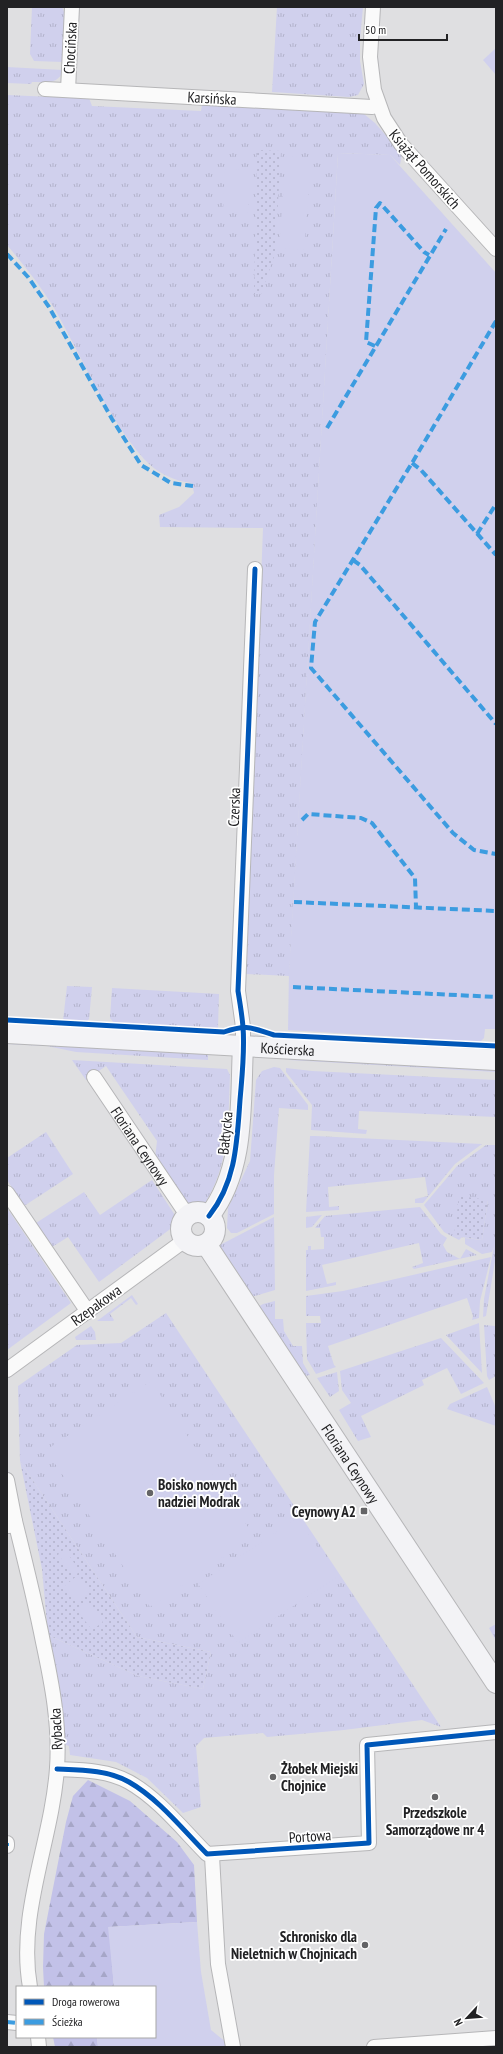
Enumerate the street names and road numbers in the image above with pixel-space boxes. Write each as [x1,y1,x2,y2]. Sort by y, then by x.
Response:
street label: Chocińska [59,22,81,74]
street label: Karsińska [187,87,237,109]
street label: Książąt Pomorskich [385,125,465,213]
street label: Czerska [224,787,244,827]
street label: Kościerska [260,1038,315,1059]
street label: Floriana Ceynowy [107,1103,174,1189]
street label: Bałtycka [213,1110,237,1156]
street label: Rzepakowa [67,1280,125,1330]
street label: Floriana Ceynowy [318,1420,384,1507]
street label: Rybacka [45,1707,67,1751]
street label: Portowa [288,1825,332,1847]

